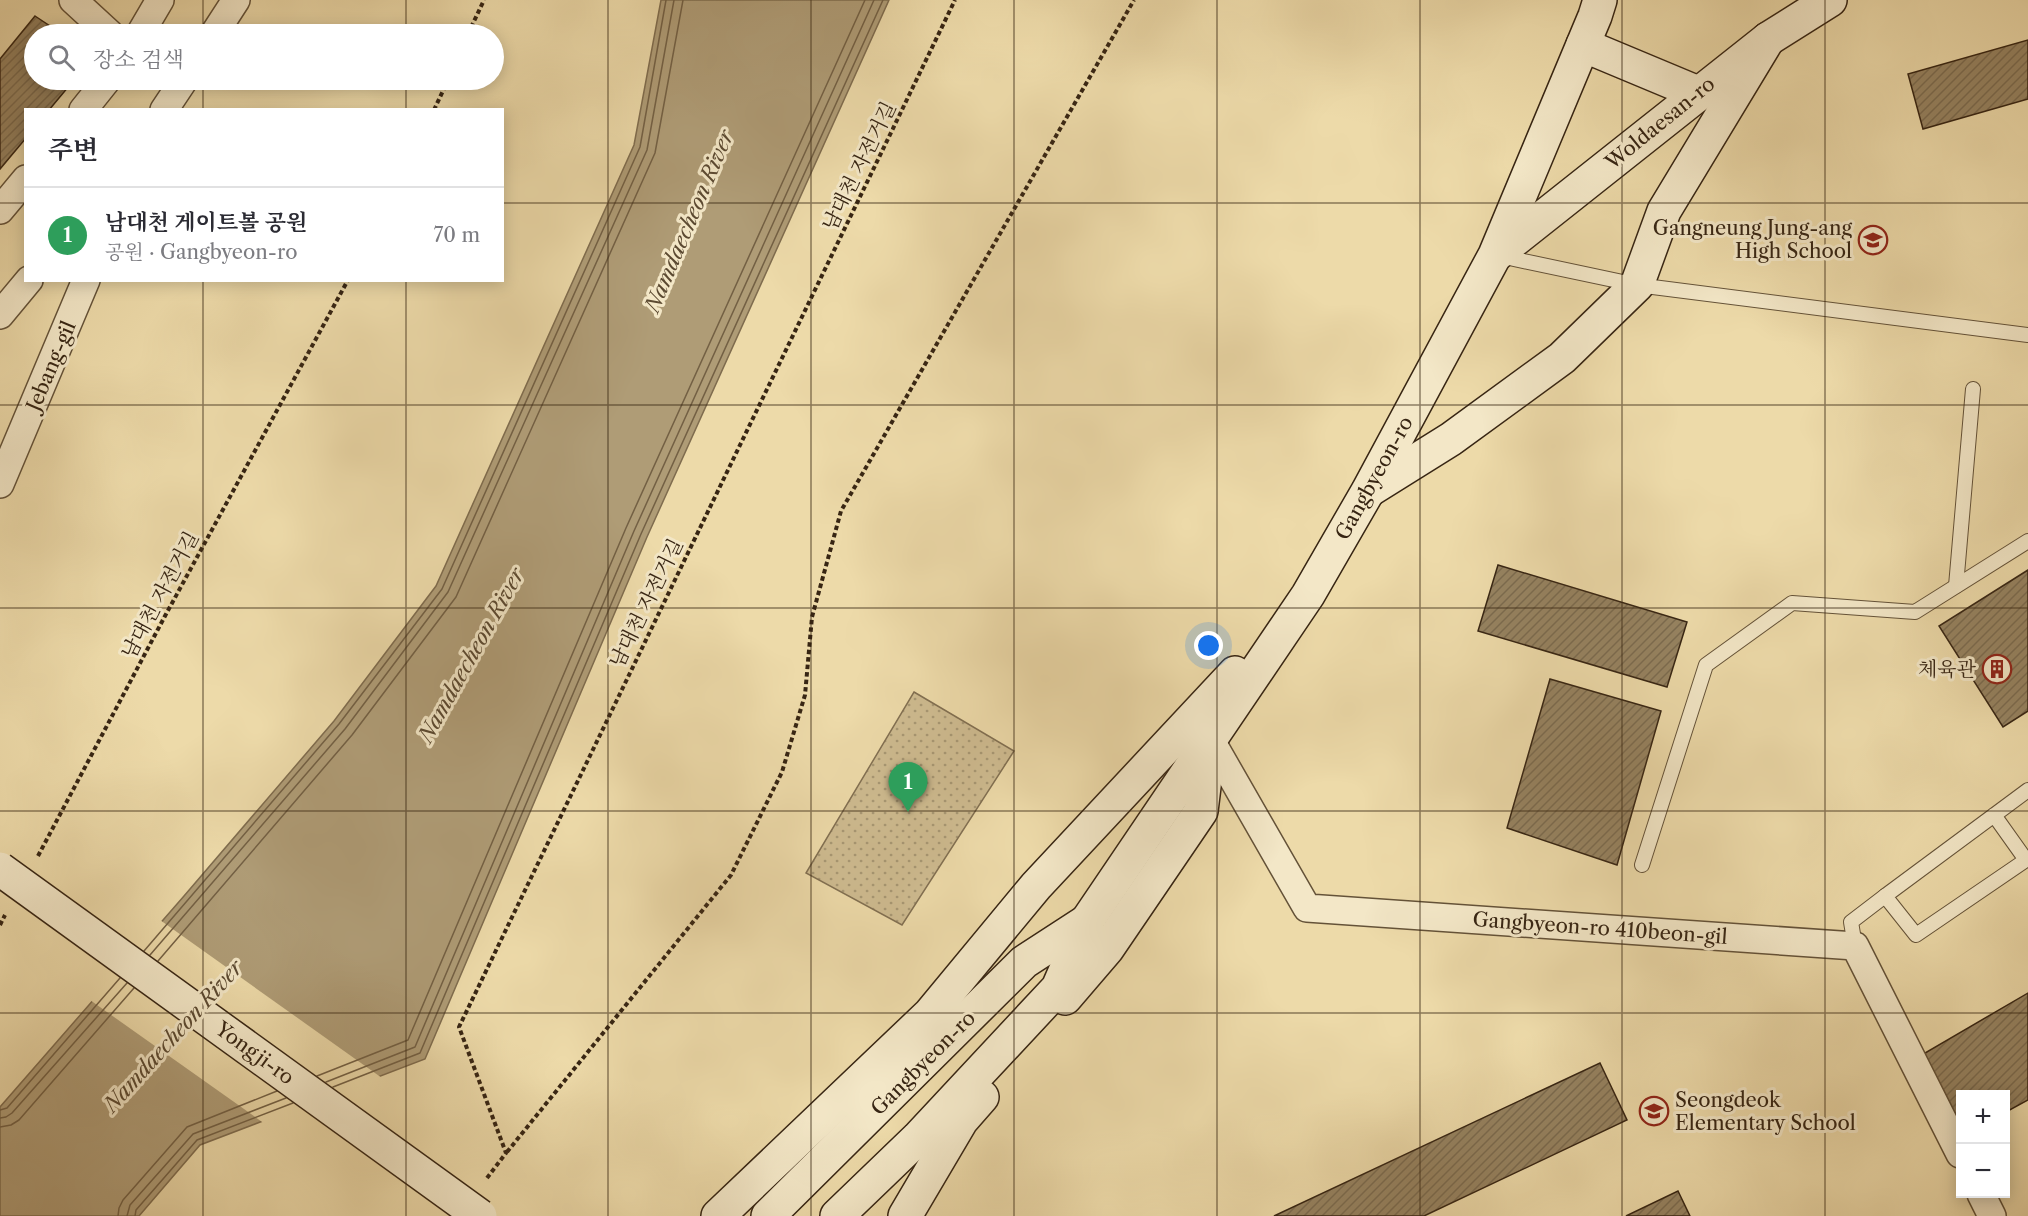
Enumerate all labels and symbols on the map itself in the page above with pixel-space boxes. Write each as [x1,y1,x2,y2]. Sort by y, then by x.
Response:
street label: Woldaesan-ro [1600,72,1720,175]
street label: 남대천 자전거길 [817,98,901,234]
water label: Namdaecheon River [638,125,739,318]
place label: Gangneung Jung-ang High School [1653,216,1852,263]
school or university icon: Gangneung Jung-ang High School [1857,224,1889,256]
street label: Jebang-gil [20,317,81,417]
street label: Gangbyeon-ro [1330,412,1418,544]
street label: 남대천 자전거길 [116,527,204,663]
street label: 남대천 자전거길 [604,535,688,671]
water label: Namdaecheon River [412,562,530,748]
your location [1194,631,1223,660]
building icon: 체육관 [1981,653,2013,685]
place label: 체육관 [1918,657,1977,681]
pin: 1 [888,762,928,812]
street label: Gangbyeon-ro 410beon-gil [1472,907,1728,949]
water label: Namdaecheon River [97,954,249,1119]
street label: Gangbyeon-ro [866,1006,980,1120]
street label: Yongji-ro [210,1016,299,1089]
place label: Seongdeok Elementary School [1675,1088,1856,1135]
school or university icon: Seongdeok Elementary School [1638,1095,1670,1127]

